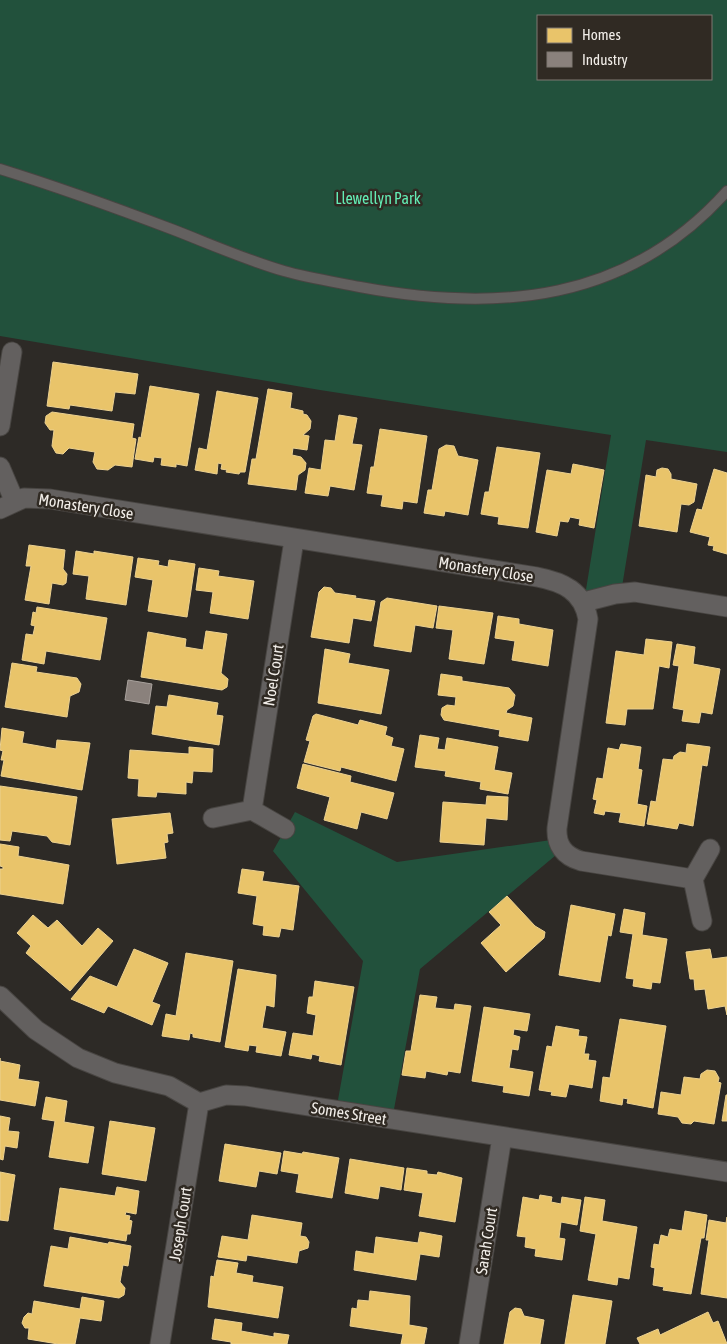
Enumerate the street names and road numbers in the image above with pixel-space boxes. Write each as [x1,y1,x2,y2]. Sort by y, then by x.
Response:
street label: Monastery Close [37,490,135,523]
street label: Monastery Close [437,553,535,586]
street label: Noel Court [259,642,287,707]
street label: Somes Street [310,1098,388,1128]
street label: Joseph Court [165,1185,196,1262]
street label: Sarah Court [472,1206,500,1276]

